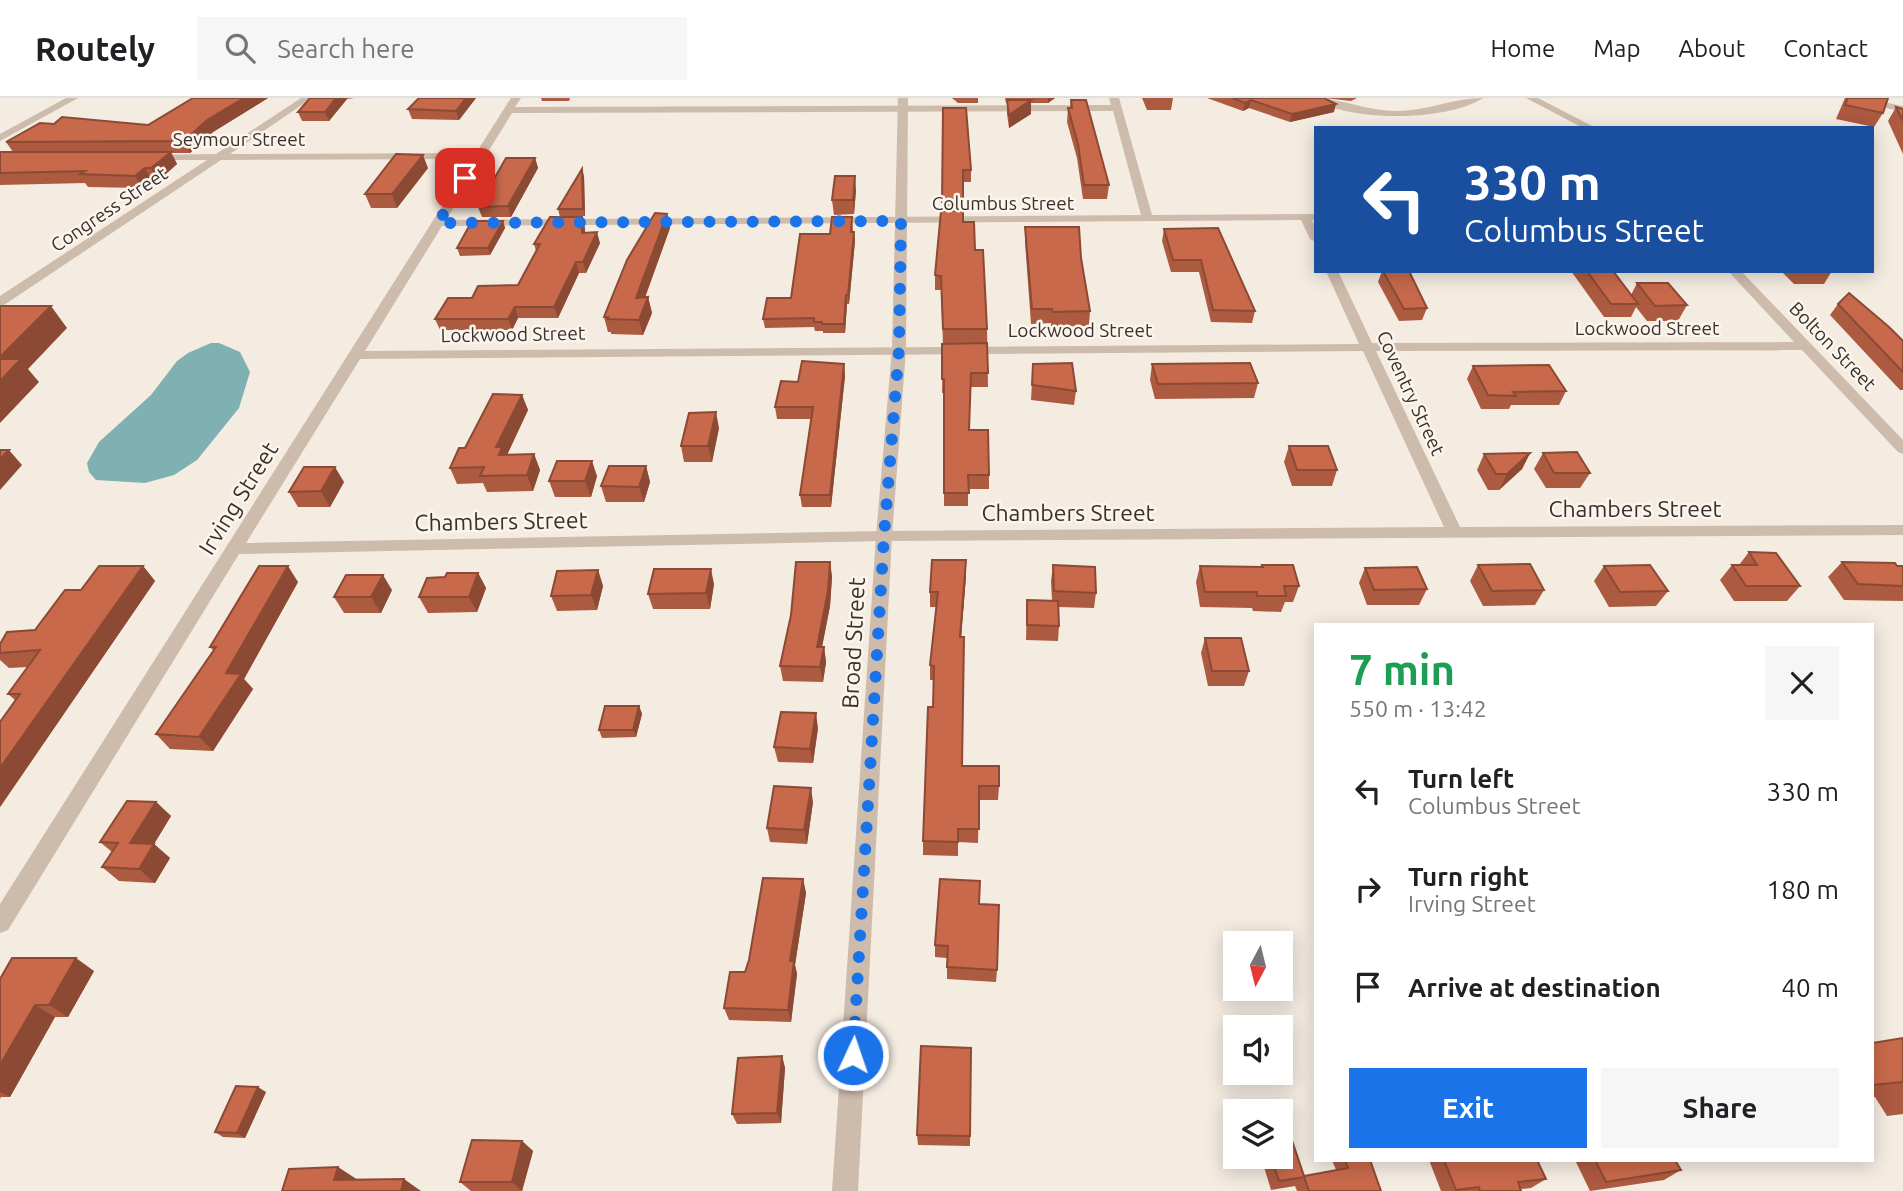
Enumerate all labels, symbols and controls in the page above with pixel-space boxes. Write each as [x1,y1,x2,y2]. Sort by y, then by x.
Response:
search box [197,17,687,80]
icon: search [221,29,259,67]
text: Routely [35,30,155,67]
text: Search here [277,34,415,63]
text: Home [1490,35,1555,62]
text: Map [1593,35,1640,62]
text: About [1678,35,1745,62]
text: Contact [1783,35,1868,62]
street label: Seymour Street [173,128,306,150]
pin [435,148,495,208]
icon: left [1349,154,1440,245]
text: 330 m [1464,154,1601,209]
icon: arrive [446,159,484,197]
street label: Congress Street [46,162,172,256]
street label: Columbus Street [932,192,1075,214]
text: Columbus Street [1464,212,1704,248]
street label: Bolton Street [1785,297,1881,395]
street label: Lockwood Street [1575,317,1720,339]
street label: Lockwood Street [1008,319,1153,341]
street label: Lockwood Street [440,322,586,346]
street label: Coventry Street [1373,327,1450,459]
street label: Irving Street [194,437,282,559]
street label: Chambers Street [1548,496,1722,521]
street label: Chambers Street [981,500,1155,525]
street label: Chambers Street [414,507,588,535]
street label: Broad Street [837,577,869,709]
text: 7 min [1349,646,1455,693]
button: close [1765,646,1839,720]
text: 550 m · 13:42 [1349,696,1487,721]
text: Turn left [1408,764,1514,793]
icon: left [1349,772,1387,810]
text: 330 m [1767,777,1839,806]
text: Columbus Street [1408,793,1581,818]
text: Turn right [1408,862,1529,891]
icon: right [1349,870,1387,908]
text: 180 m [1767,875,1839,904]
text: Irving Street [1408,891,1536,916]
north arrow [1223,931,1293,1001]
map controls [1223,931,1293,1169]
icon: arrive [1349,968,1387,1006]
text: Arrive at destination [1408,973,1661,1002]
text: 40 m [1781,973,1839,1002]
button: sound [1223,1015,1293,1085]
position arrow [816,1018,890,1092]
button: Exit [1349,1068,1587,1148]
button: Share [1601,1068,1839,1148]
button: layers [1223,1099,1293,1169]

